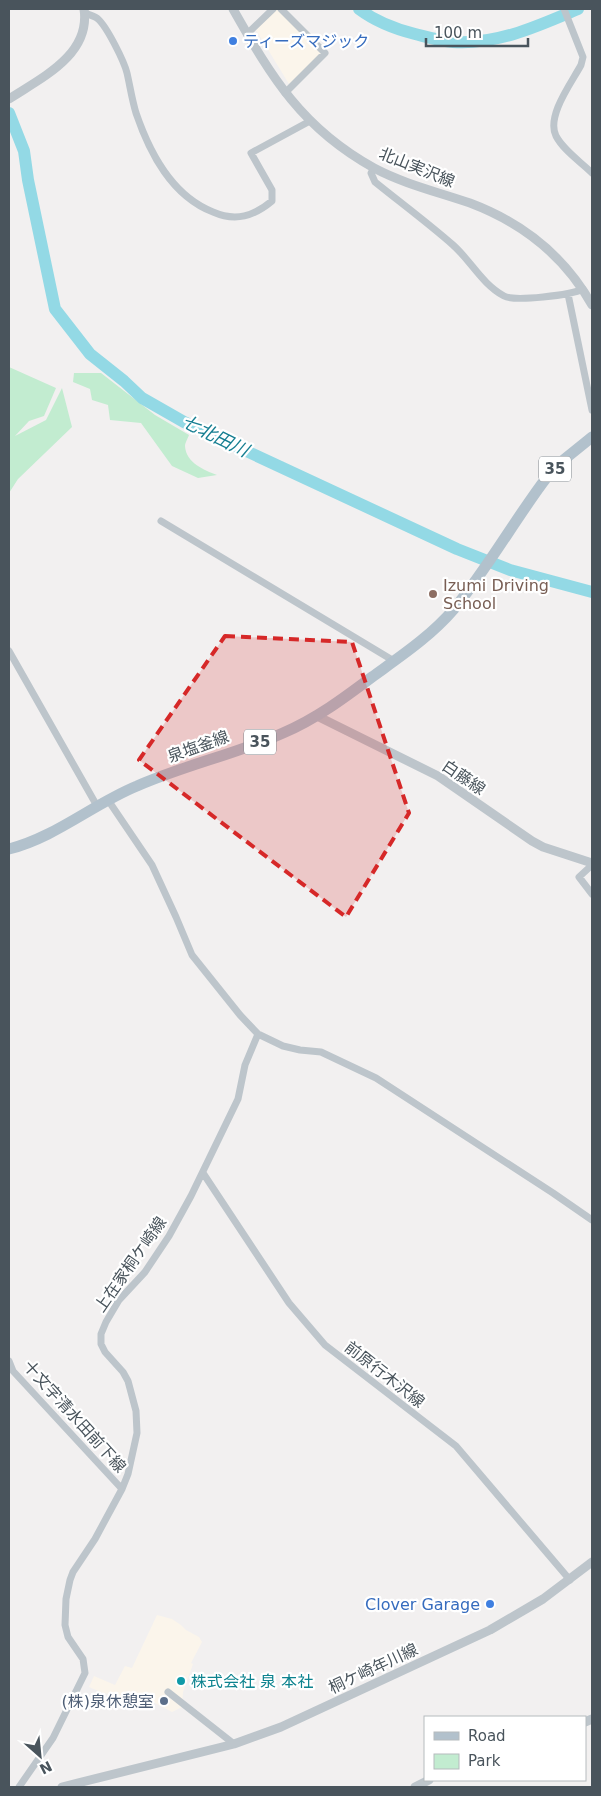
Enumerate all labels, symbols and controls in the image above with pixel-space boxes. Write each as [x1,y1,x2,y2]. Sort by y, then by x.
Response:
scale bar [426,15,528,47]
text: 100 m [434,24,482,42]
place label: ティーズマジック [243,32,369,51]
marker: ティーズマジック [227,35,239,47]
street label: 北山実沢線 [376,144,457,191]
water label: 七北田川 [178,410,254,462]
road number: 35 [539,456,571,482]
place label: Izumi Driving School [443,576,549,613]
marker: Izumi Driving School [427,588,439,600]
street label: 泉塩釜線 [165,727,231,766]
road number: 35 [244,730,276,754]
street label: 白藤線 [439,756,489,799]
street label: 上在家桐ケ崎線 [91,1213,170,1316]
street label: 前原行木沢線 [341,1337,428,1411]
street label: 十文字清水田前下線 [19,1356,130,1476]
place label: Clover Garage [365,1595,480,1614]
marker: Clover Garage [484,1598,496,1610]
street label: 桐ケ崎年川線 [326,1640,421,1697]
place label: 株式会社 泉 本社 [191,1672,313,1691]
marker: 株式会社 泉 本社 [175,1675,187,1687]
place label: (株)泉休憩室 [62,1692,154,1711]
marker: (株)泉休憩室 [158,1695,170,1707]
legend [424,1716,586,1781]
text: Road [468,1727,506,1745]
north arrow [15,1731,65,1781]
text: Park [468,1752,501,1770]
text: N [37,1758,55,1777]

